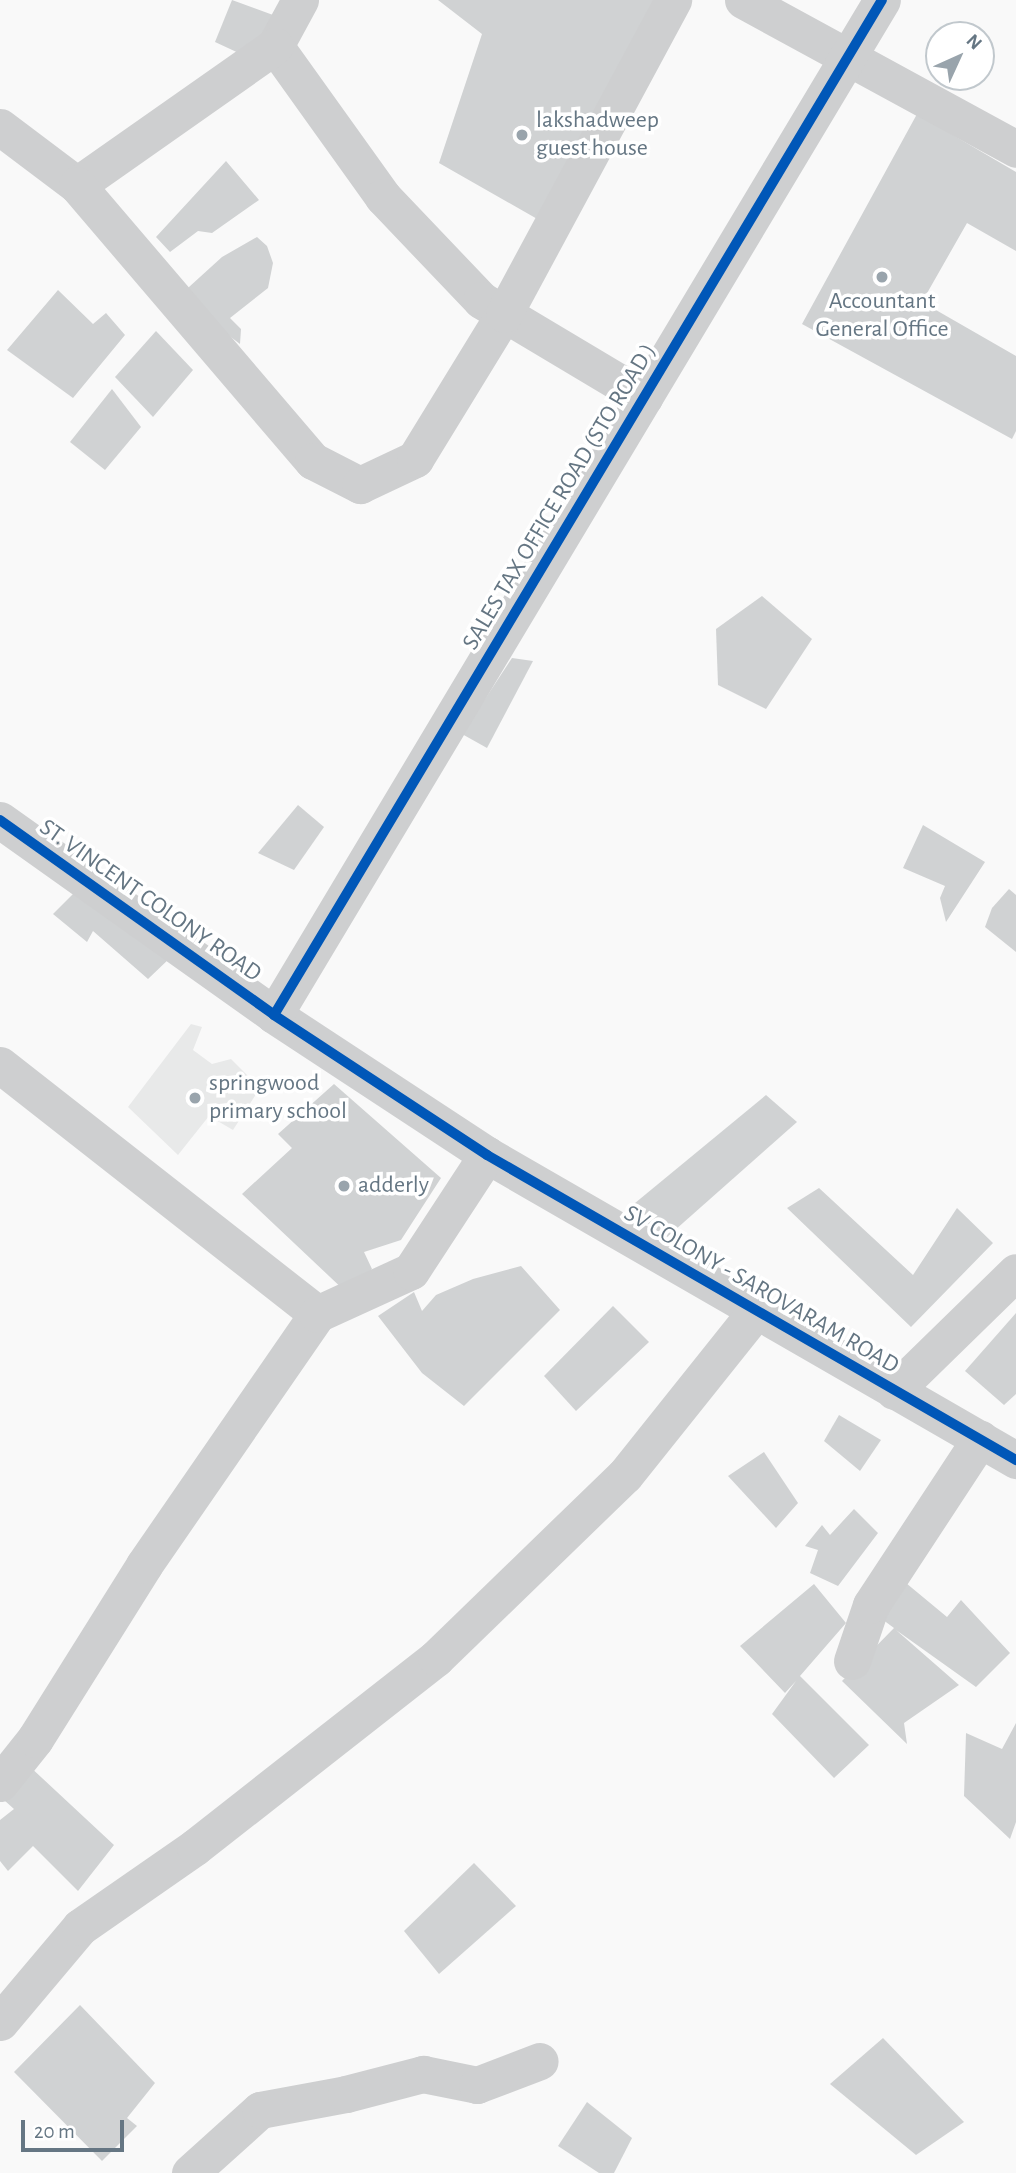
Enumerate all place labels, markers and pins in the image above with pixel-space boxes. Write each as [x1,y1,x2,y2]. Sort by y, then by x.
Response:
place label: lakshadweep guest house [536,107,659,163]
marker: lakshadweep guest house [514,127,530,143]
marker: Accountant General Office [874,269,890,285]
place label: Accountant General Office [815,288,949,344]
place label: springwood primary school [209,1070,347,1126]
marker: springwood primary school [187,1090,203,1106]
place label: adderly [358,1172,429,1200]
marker: adderly [336,1178,352,1194]

